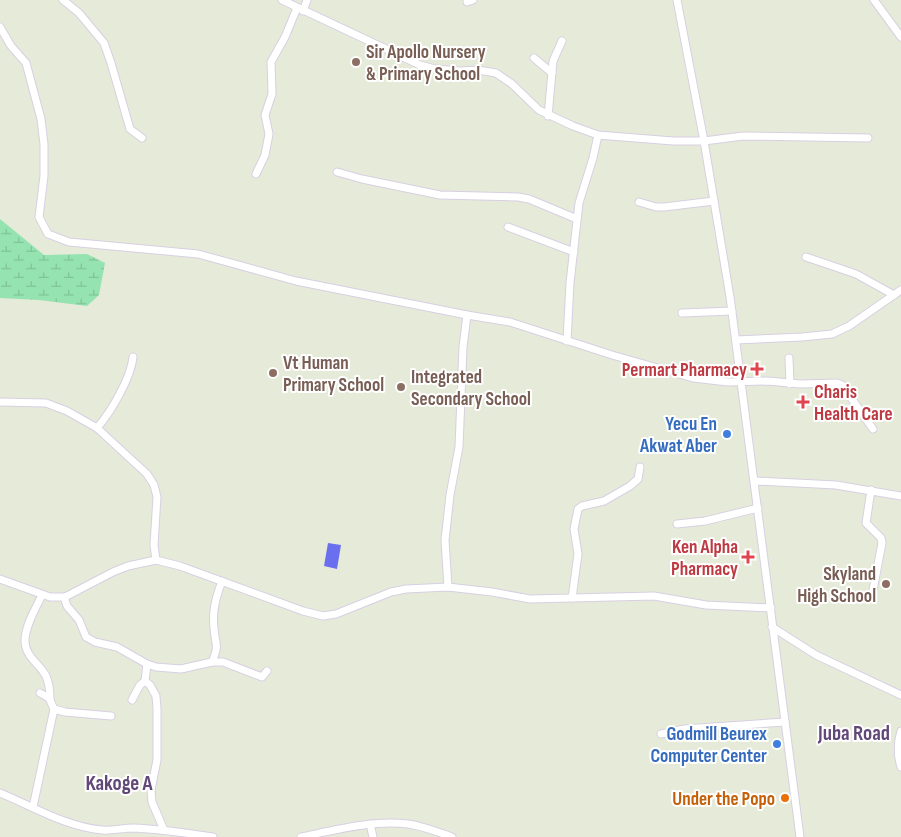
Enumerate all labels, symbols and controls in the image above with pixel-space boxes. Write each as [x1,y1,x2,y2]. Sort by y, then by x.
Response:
place label: Sir Apollo Nursery & Primary School [366,41,486,86]
marker: Sir Apollo Nursery & Primary School [350,56,362,68]
place label: Vt Human Primary School [283,352,384,397]
place label: Permart Pharmacy [622,359,747,382]
marker: Permart Pharmacy [751,363,763,375]
place label: Integrated Secondary School [411,366,531,411]
marker: Vt Human Primary School [267,367,279,379]
marker: Integrated Secondary School [395,381,407,393]
place label: Charis Health Care [814,381,893,426]
marker: Charis Health Care [796,395,810,409]
place label: Yecu En Akwat Aber [639,413,717,458]
marker: Yecu En Akwat Aber [721,428,733,440]
place label: Ken Alpha Pharmacy [671,536,738,581]
marker: Ken Alpha Pharmacy [742,551,754,563]
place label: Skyland High School [797,563,876,608]
marker: Skyland High School [880,578,892,590]
district label: Juba Road [817,721,890,746]
place label: Godmill Beurex Computer Center [650,723,767,768]
marker: Godmill Beurex Computer Center [771,738,783,750]
district label: Kakoge A [85,771,154,796]
place label: Under the Popo [672,788,775,811]
marker: Under the Popo [779,792,791,804]

